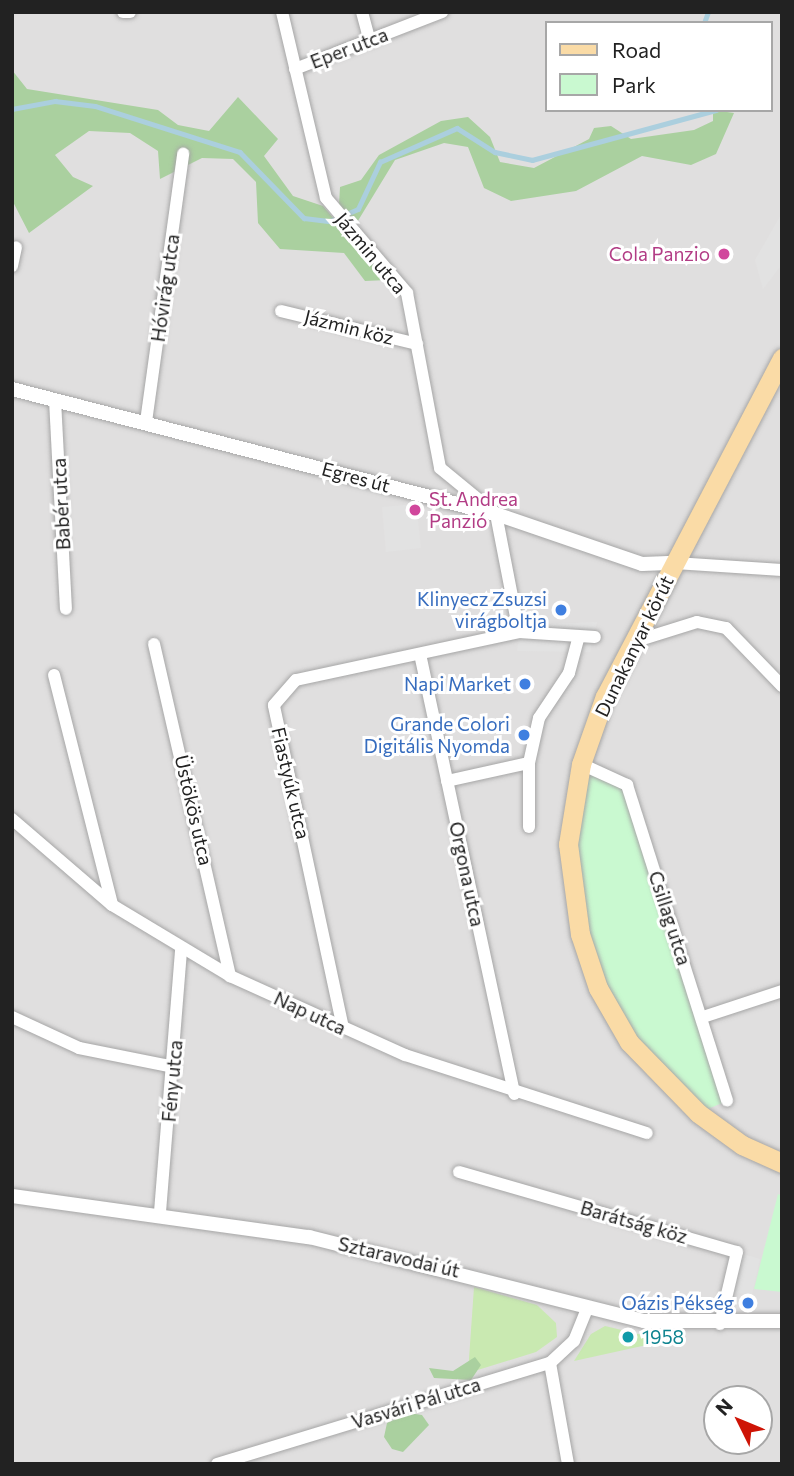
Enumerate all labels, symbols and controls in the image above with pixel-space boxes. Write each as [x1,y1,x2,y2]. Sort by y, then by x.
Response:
legend [546,21,773,112]
street label: Eper utca [307,23,391,73]
text: Road [612,37,661,62]
text: Park [612,72,656,97]
street label: Jázmin utca [331,208,411,298]
street label: Hóvirág utca [146,233,184,343]
place label: Cola Panzio [609,243,710,265]
marker: Cola Panzio [716,246,732,262]
street label: Jázmin köz [302,305,396,349]
street label: Babér utca [47,457,75,551]
street label: Egres út [319,457,393,497]
place label: St. Andrea Panzió [429,488,518,532]
marker: St. Andrea Panzió [407,502,423,518]
street label: Dunakanyar körút [590,572,678,720]
place label: Klinyecz Zsuzsi virágboltja [417,588,547,632]
marker: Klinyecz Zsuzsi virágboltja [553,602,569,618]
place label: Napi Market [404,673,511,695]
marker: Napi Market [517,676,533,692]
place label: Grande Colori Digitális Nyomda [364,713,510,757]
street label: Fiastyúk utca [267,725,315,841]
marker: Grande Colori Digitális Nyomda [516,727,532,743]
street label: Üstökös utca [170,753,218,867]
street label: Orgona utca [445,819,489,929]
street label: Csillag utca [644,868,696,968]
street label: Nap utca [270,986,350,1040]
street label: Fény utca [157,1039,187,1123]
street label: Barátság köz [578,1196,690,1248]
street label: Sztaravodai út [336,1232,462,1282]
place label: Oázis Pékség [621,1292,734,1314]
marker: Oázis Pékség [740,1295,756,1311]
place label: 1958 [642,1326,684,1348]
marker: 1958 [620,1329,636,1345]
street label: Vasvári Pál utca [349,1373,483,1433]
north arrow [703,1385,773,1455]
text: N [710,1394,737,1420]

